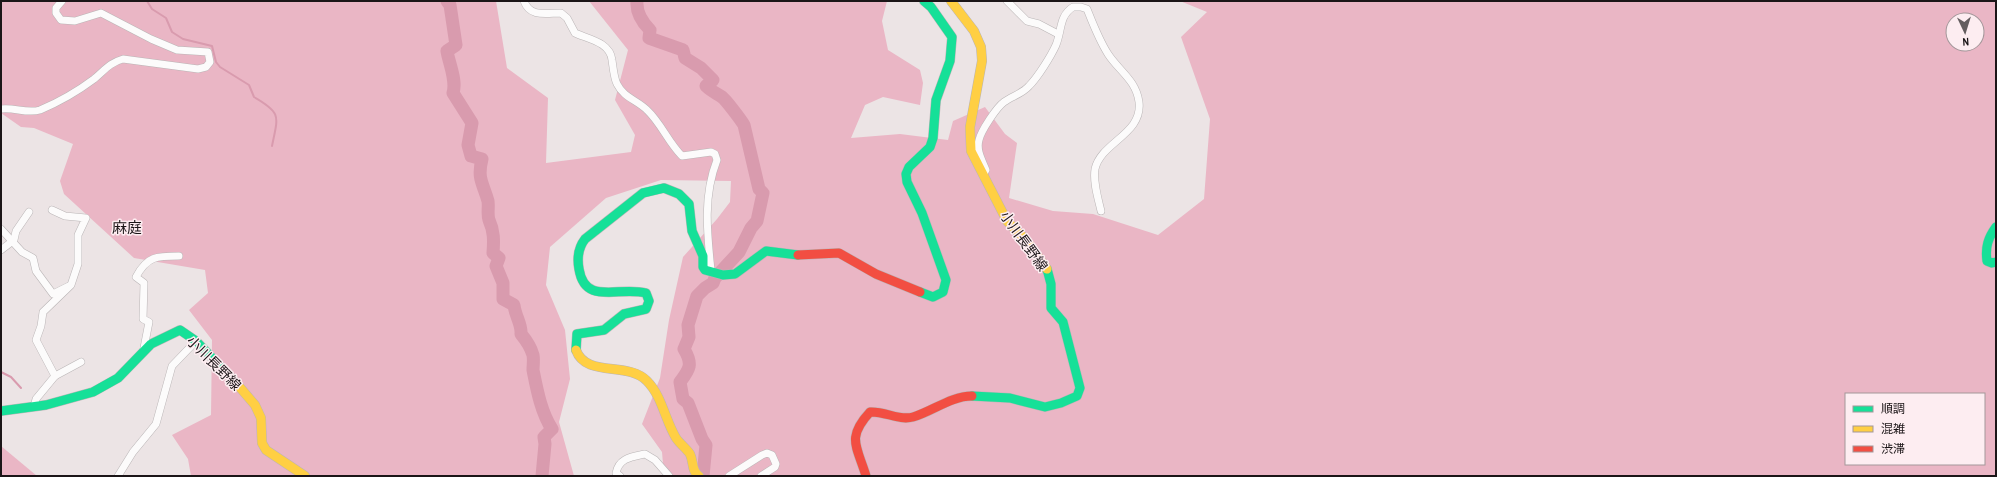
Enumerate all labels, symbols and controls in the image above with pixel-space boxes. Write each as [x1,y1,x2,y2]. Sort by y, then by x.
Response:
north arrow [1945,12,1985,52]
text: N [1962,35,1969,49]
street label: 小川長野線 [996,207,1052,275]
district label: 麻庭 [112,217,142,238]
street label: 小川長野線 [183,332,245,394]
legend [1845,393,1985,465]
text: 順調 [1881,401,1905,417]
text: 混雑 [1881,421,1905,437]
text: 渋滞 [1881,441,1905,457]

